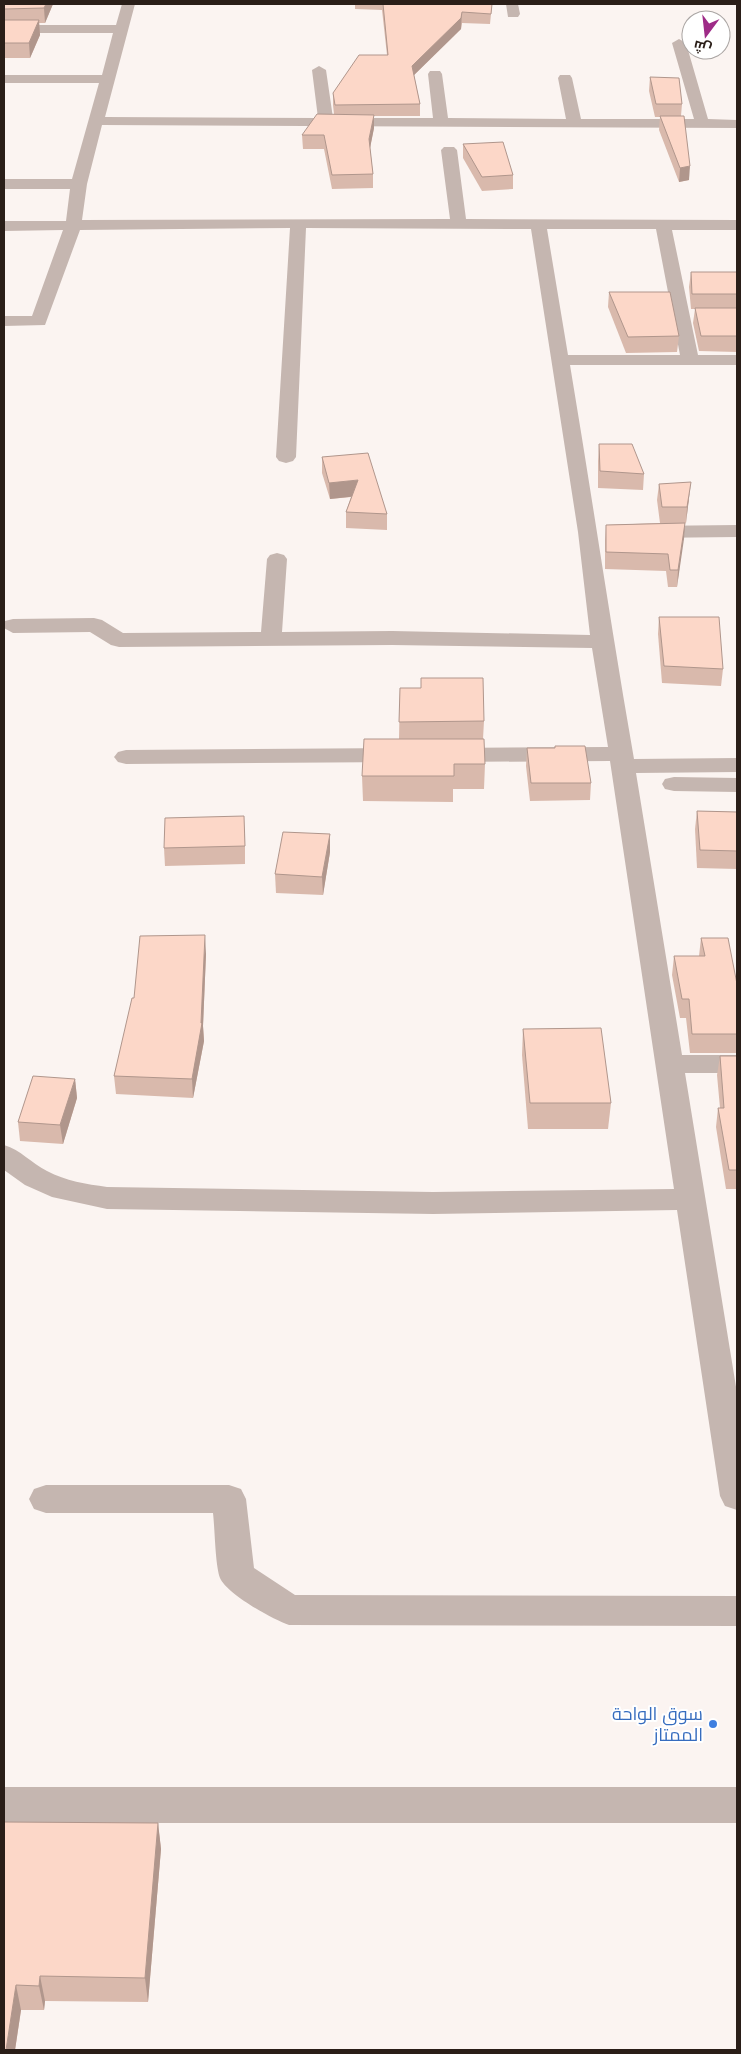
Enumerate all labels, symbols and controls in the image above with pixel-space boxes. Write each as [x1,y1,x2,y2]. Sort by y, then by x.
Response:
north arrow [681,10,731,60]
text: ش [692,37,714,59]
place label: سوق الواحة الممتاز [612,1703,703,1746]
marker: سوق الواحة الممتاز [707,1718,719,1730]

